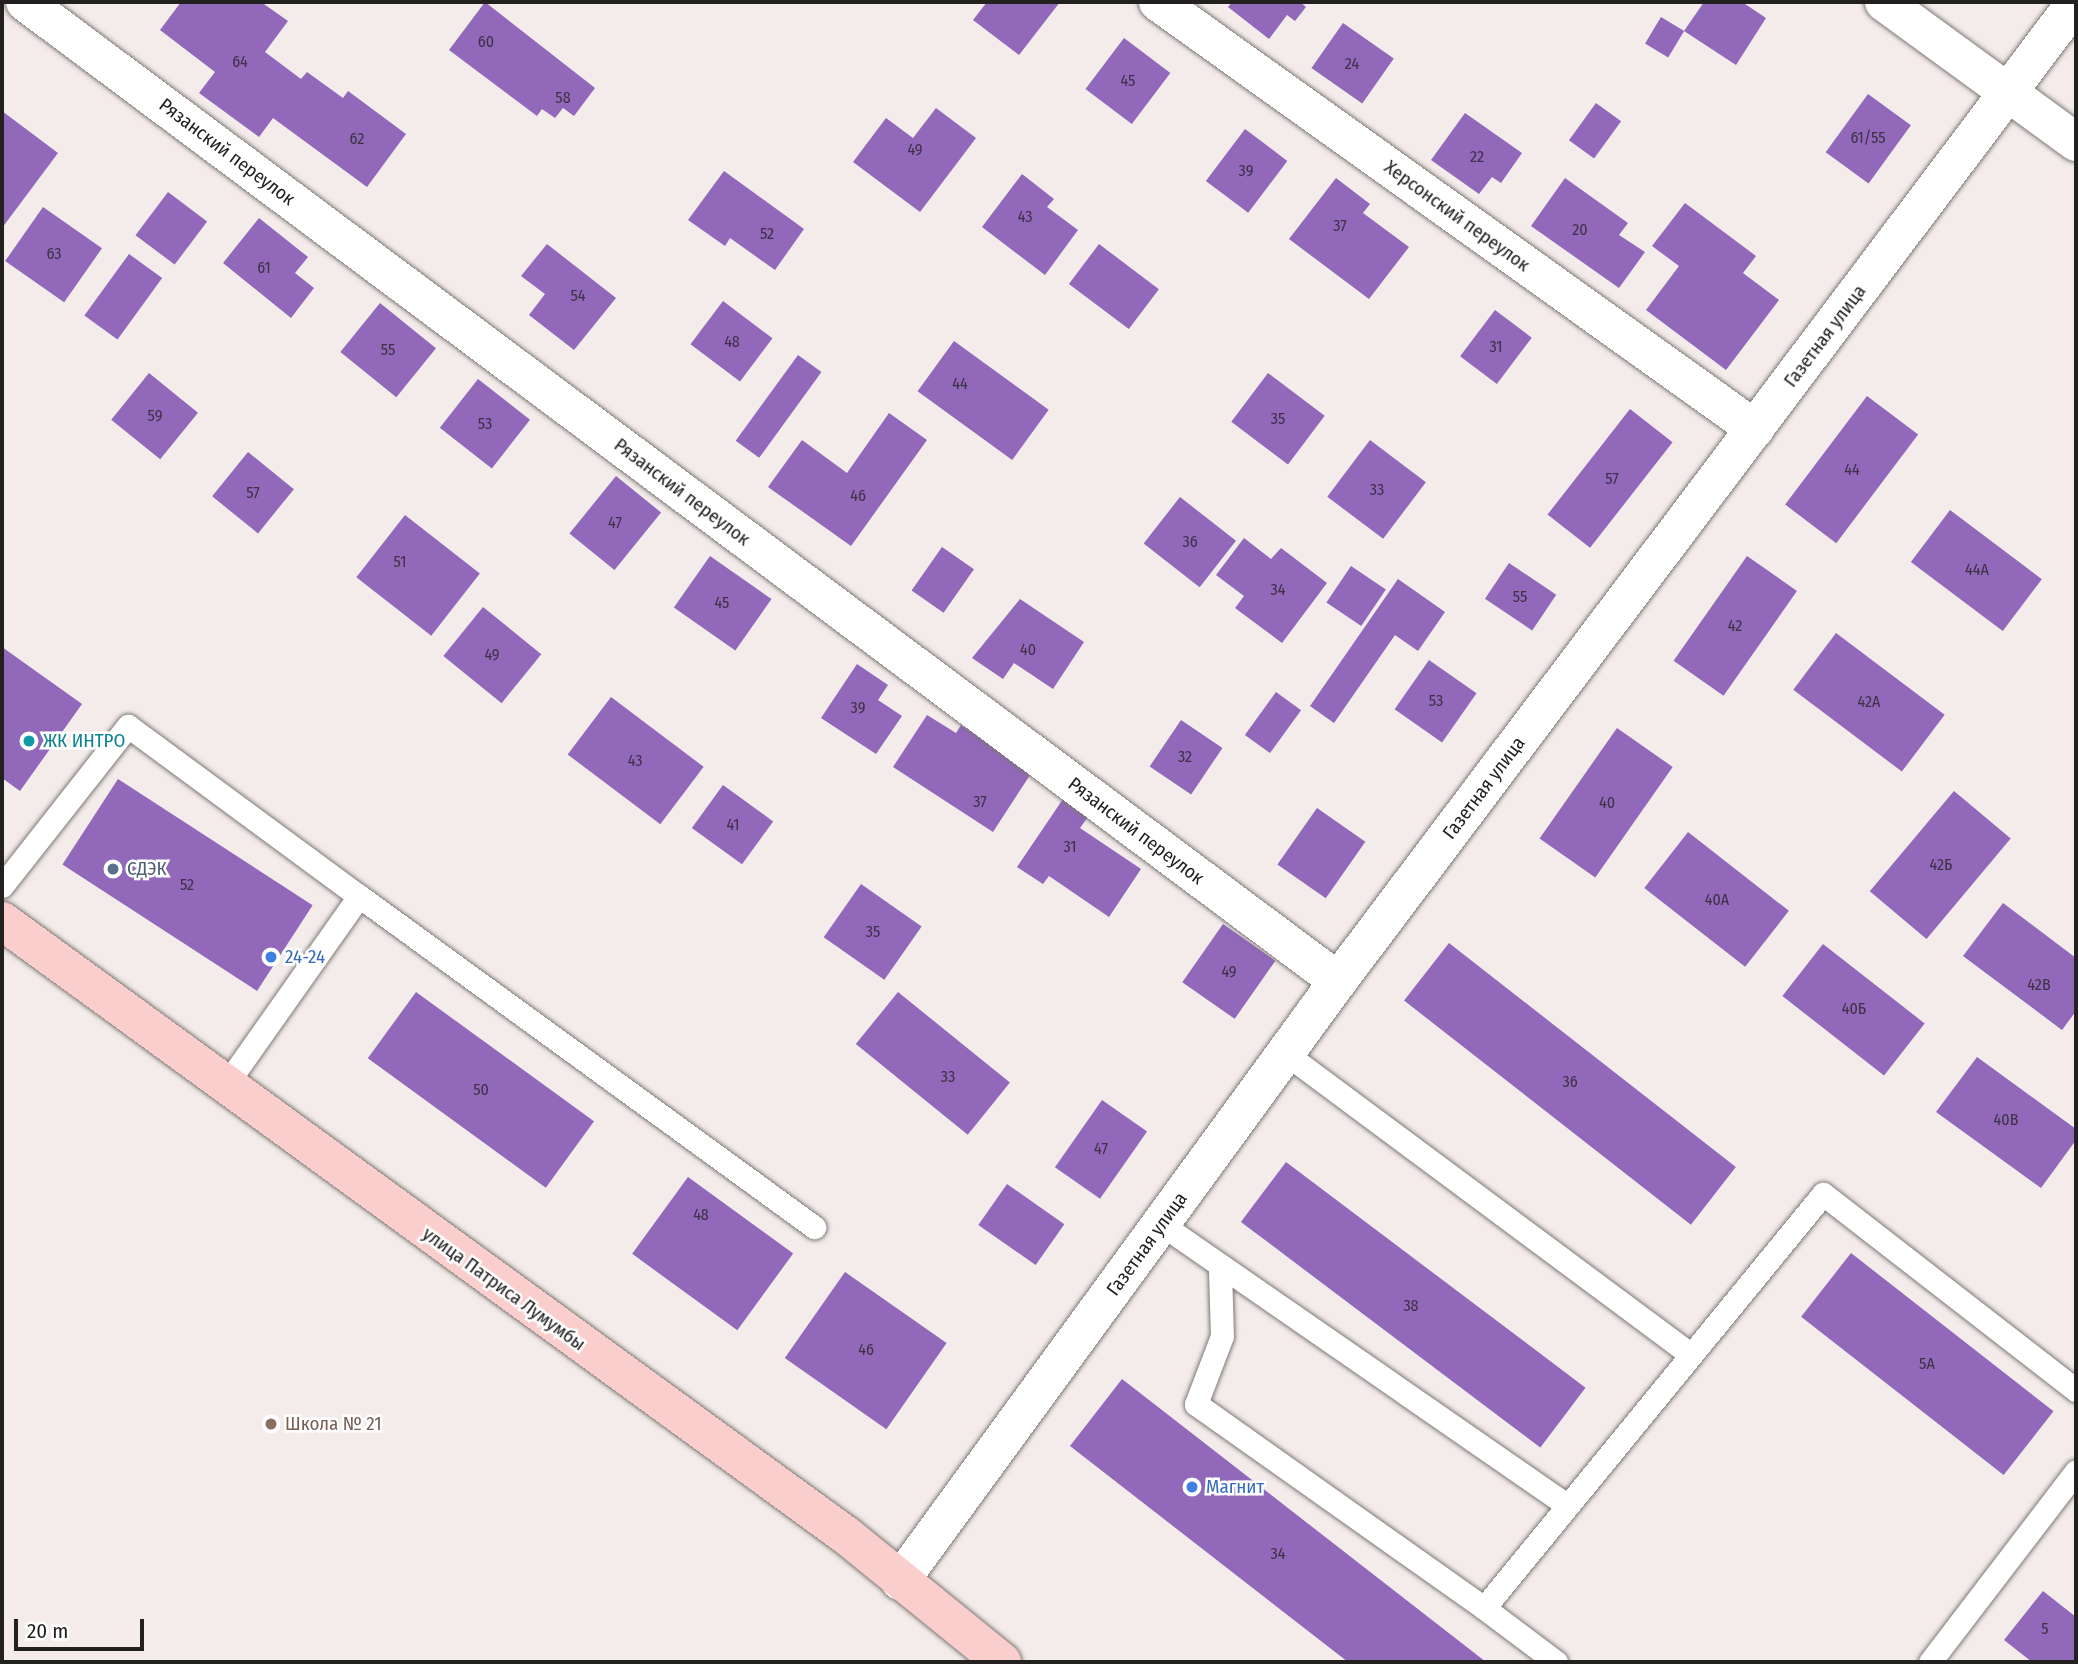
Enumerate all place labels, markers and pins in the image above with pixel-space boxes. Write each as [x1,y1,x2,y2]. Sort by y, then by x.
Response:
place label: ЖК ИНТРО [43,730,125,752]
marker: ЖК ИНТРО [21,733,37,749]
place label: СДЭК [127,858,167,880]
marker: СДЭК [105,861,121,877]
place label: 24-24 [285,946,325,968]
marker: 24-24 [263,949,279,965]
place label: Школа № 21 [285,1413,382,1435]
marker: Школа № 21 [263,1416,279,1432]
place label: Магнит [1206,1476,1264,1498]
marker: Магнит [1184,1479,1200,1495]

